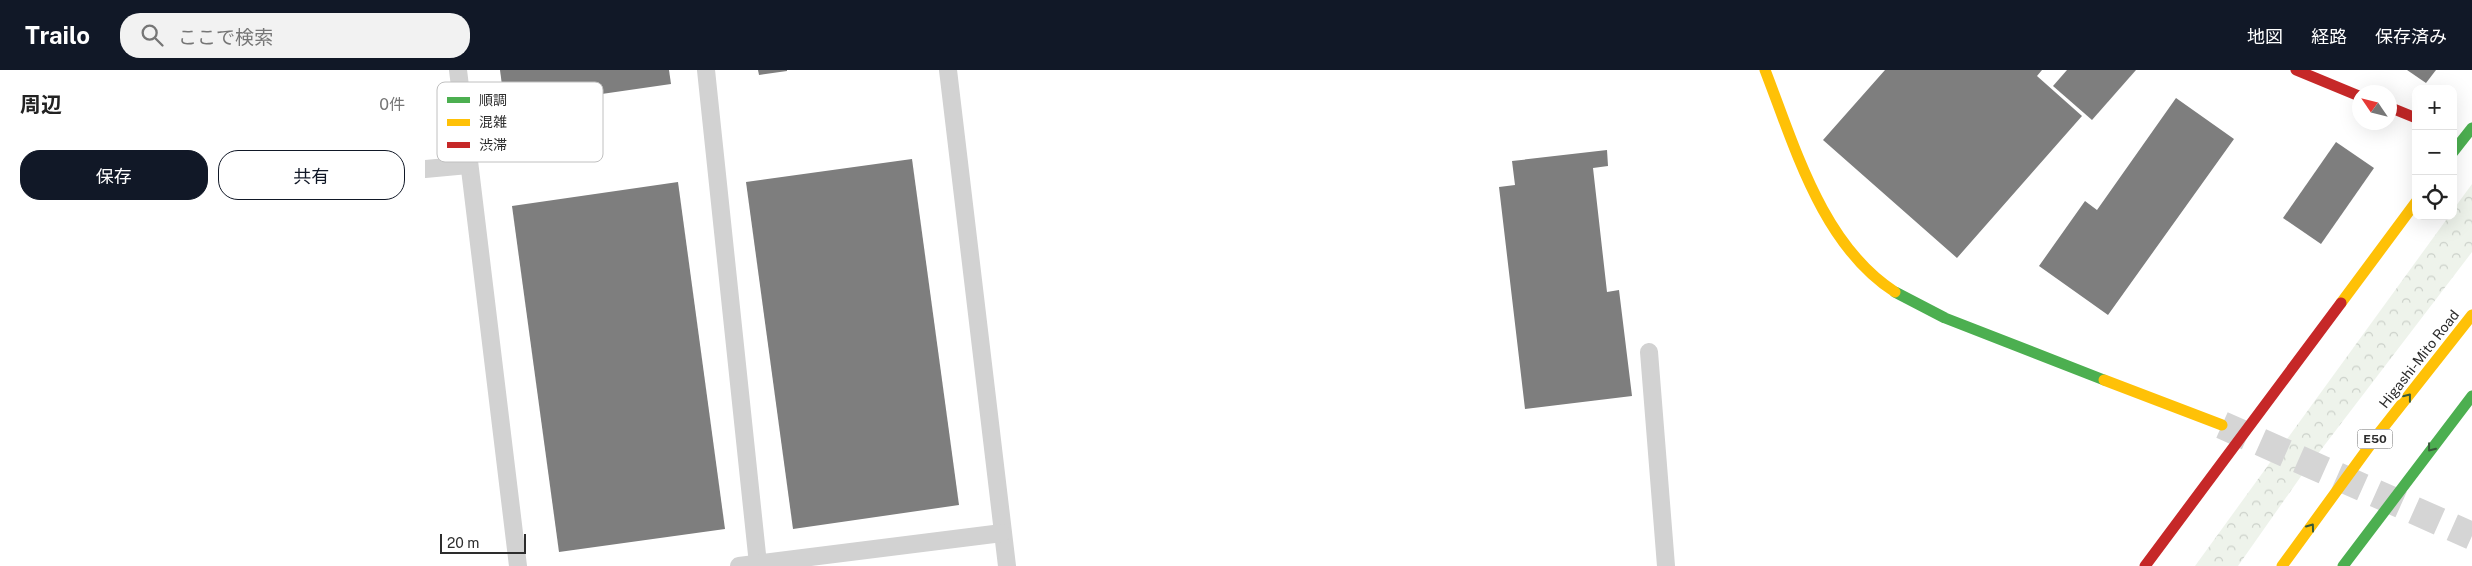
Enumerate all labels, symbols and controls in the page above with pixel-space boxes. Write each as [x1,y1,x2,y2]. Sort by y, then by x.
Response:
search box [120,13,470,58]
text: Trailo [25,21,90,49]
icon: search [138,21,166,49]
text: ここで検索 [178,26,273,48]
text: 地図 [2247,26,2283,47]
text: 経路 [2311,26,2347,47]
text: 保存済み [2375,26,2447,47]
legend [437,82,603,162]
north arrow [2352,85,2397,130]
map controls [2412,85,2457,220]
button: + [2412,85,2457,130]
text: 周辺 [20,92,62,117]
text: 順調 [479,92,507,108]
text: 0件 [379,95,405,114]
text: 混雑 [479,114,507,130]
button: − [2412,130,2457,175]
text: 渋滞 [479,137,507,153]
button: 保存 [20,150,208,200]
button: 共有 [218,150,405,200]
button: locate [2412,175,2457,220]
street label: Higashi-Mito Road [2376,307,2462,411]
one-way arrow [2402,393,2411,403]
road number: E50 [2357,429,2393,448]
one-way arrow [2429,442,2437,451]
one-way arrow [2305,524,2313,533]
scale bar [440,531,526,554]
text: 20 m [447,535,479,551]

